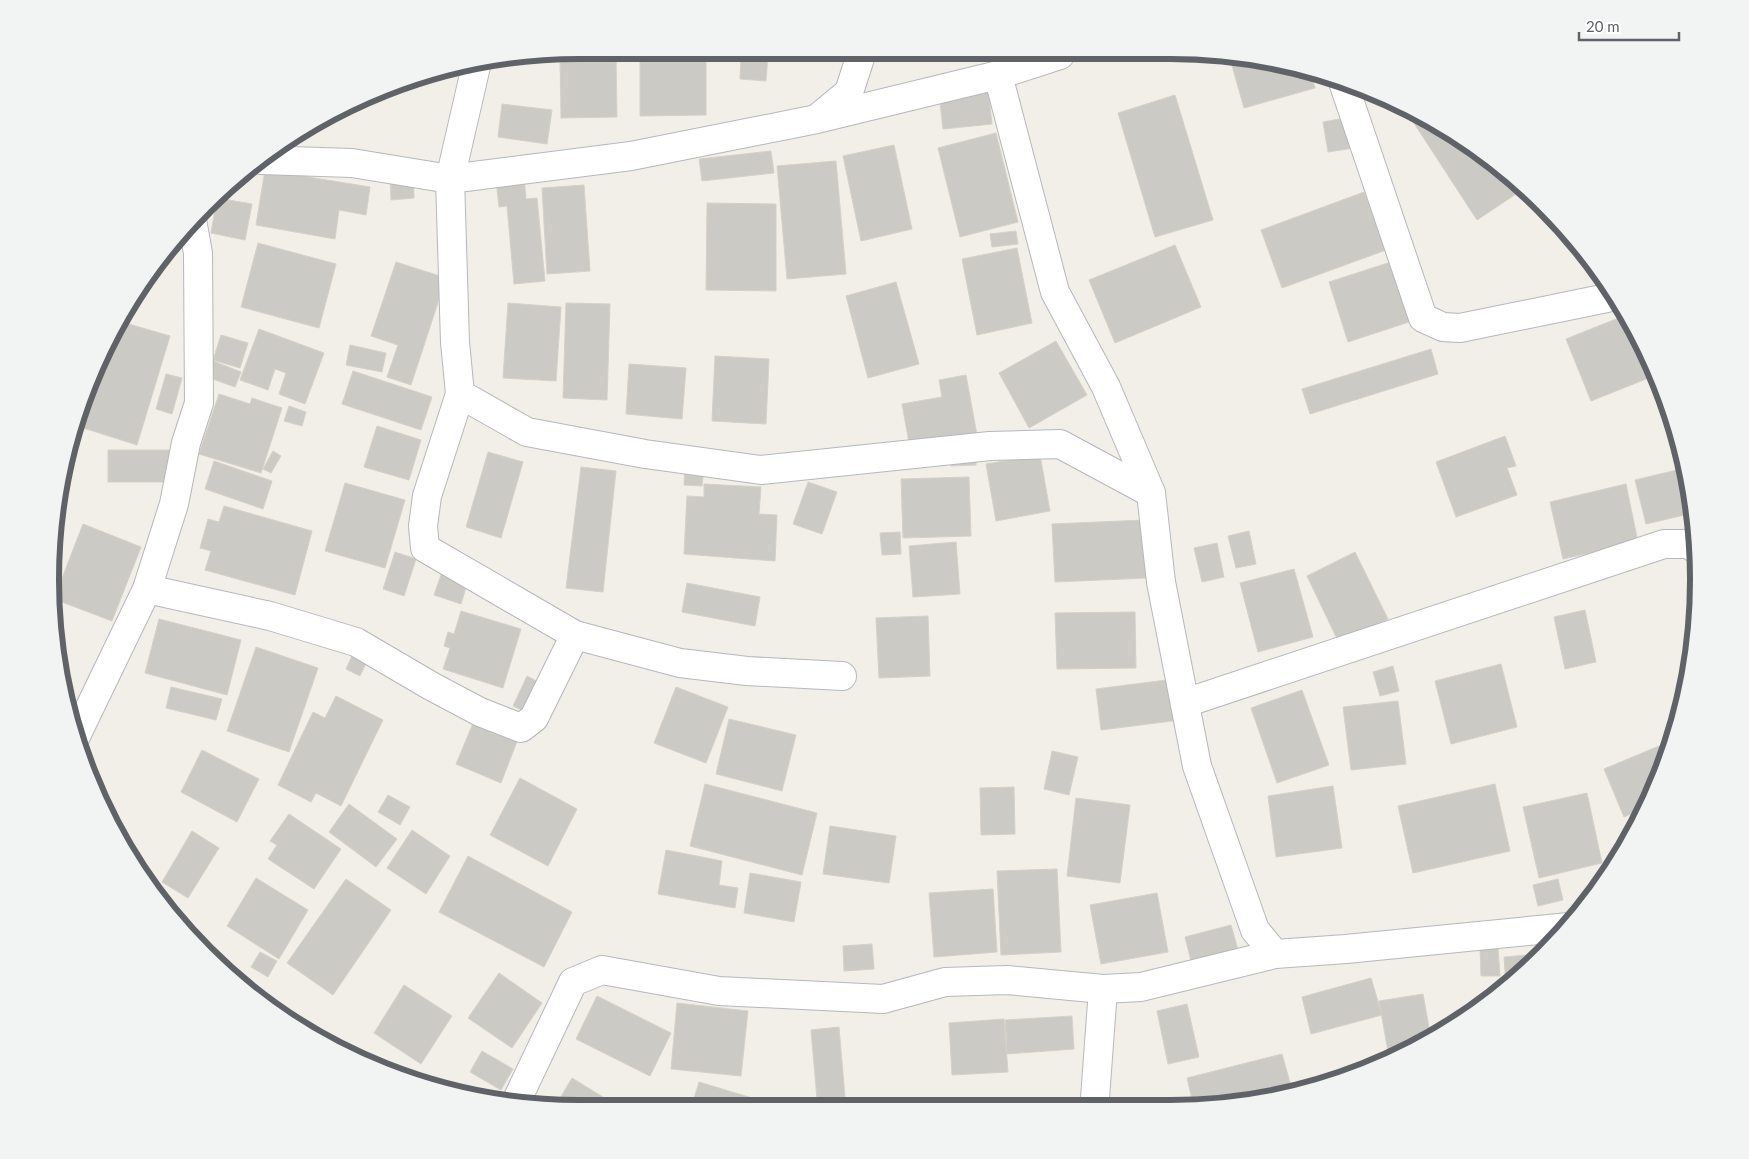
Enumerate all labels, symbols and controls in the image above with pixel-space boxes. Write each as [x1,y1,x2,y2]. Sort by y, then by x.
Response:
scale bar [1579,10,1679,42]
text: 20 m [1586,17,1620,35]

